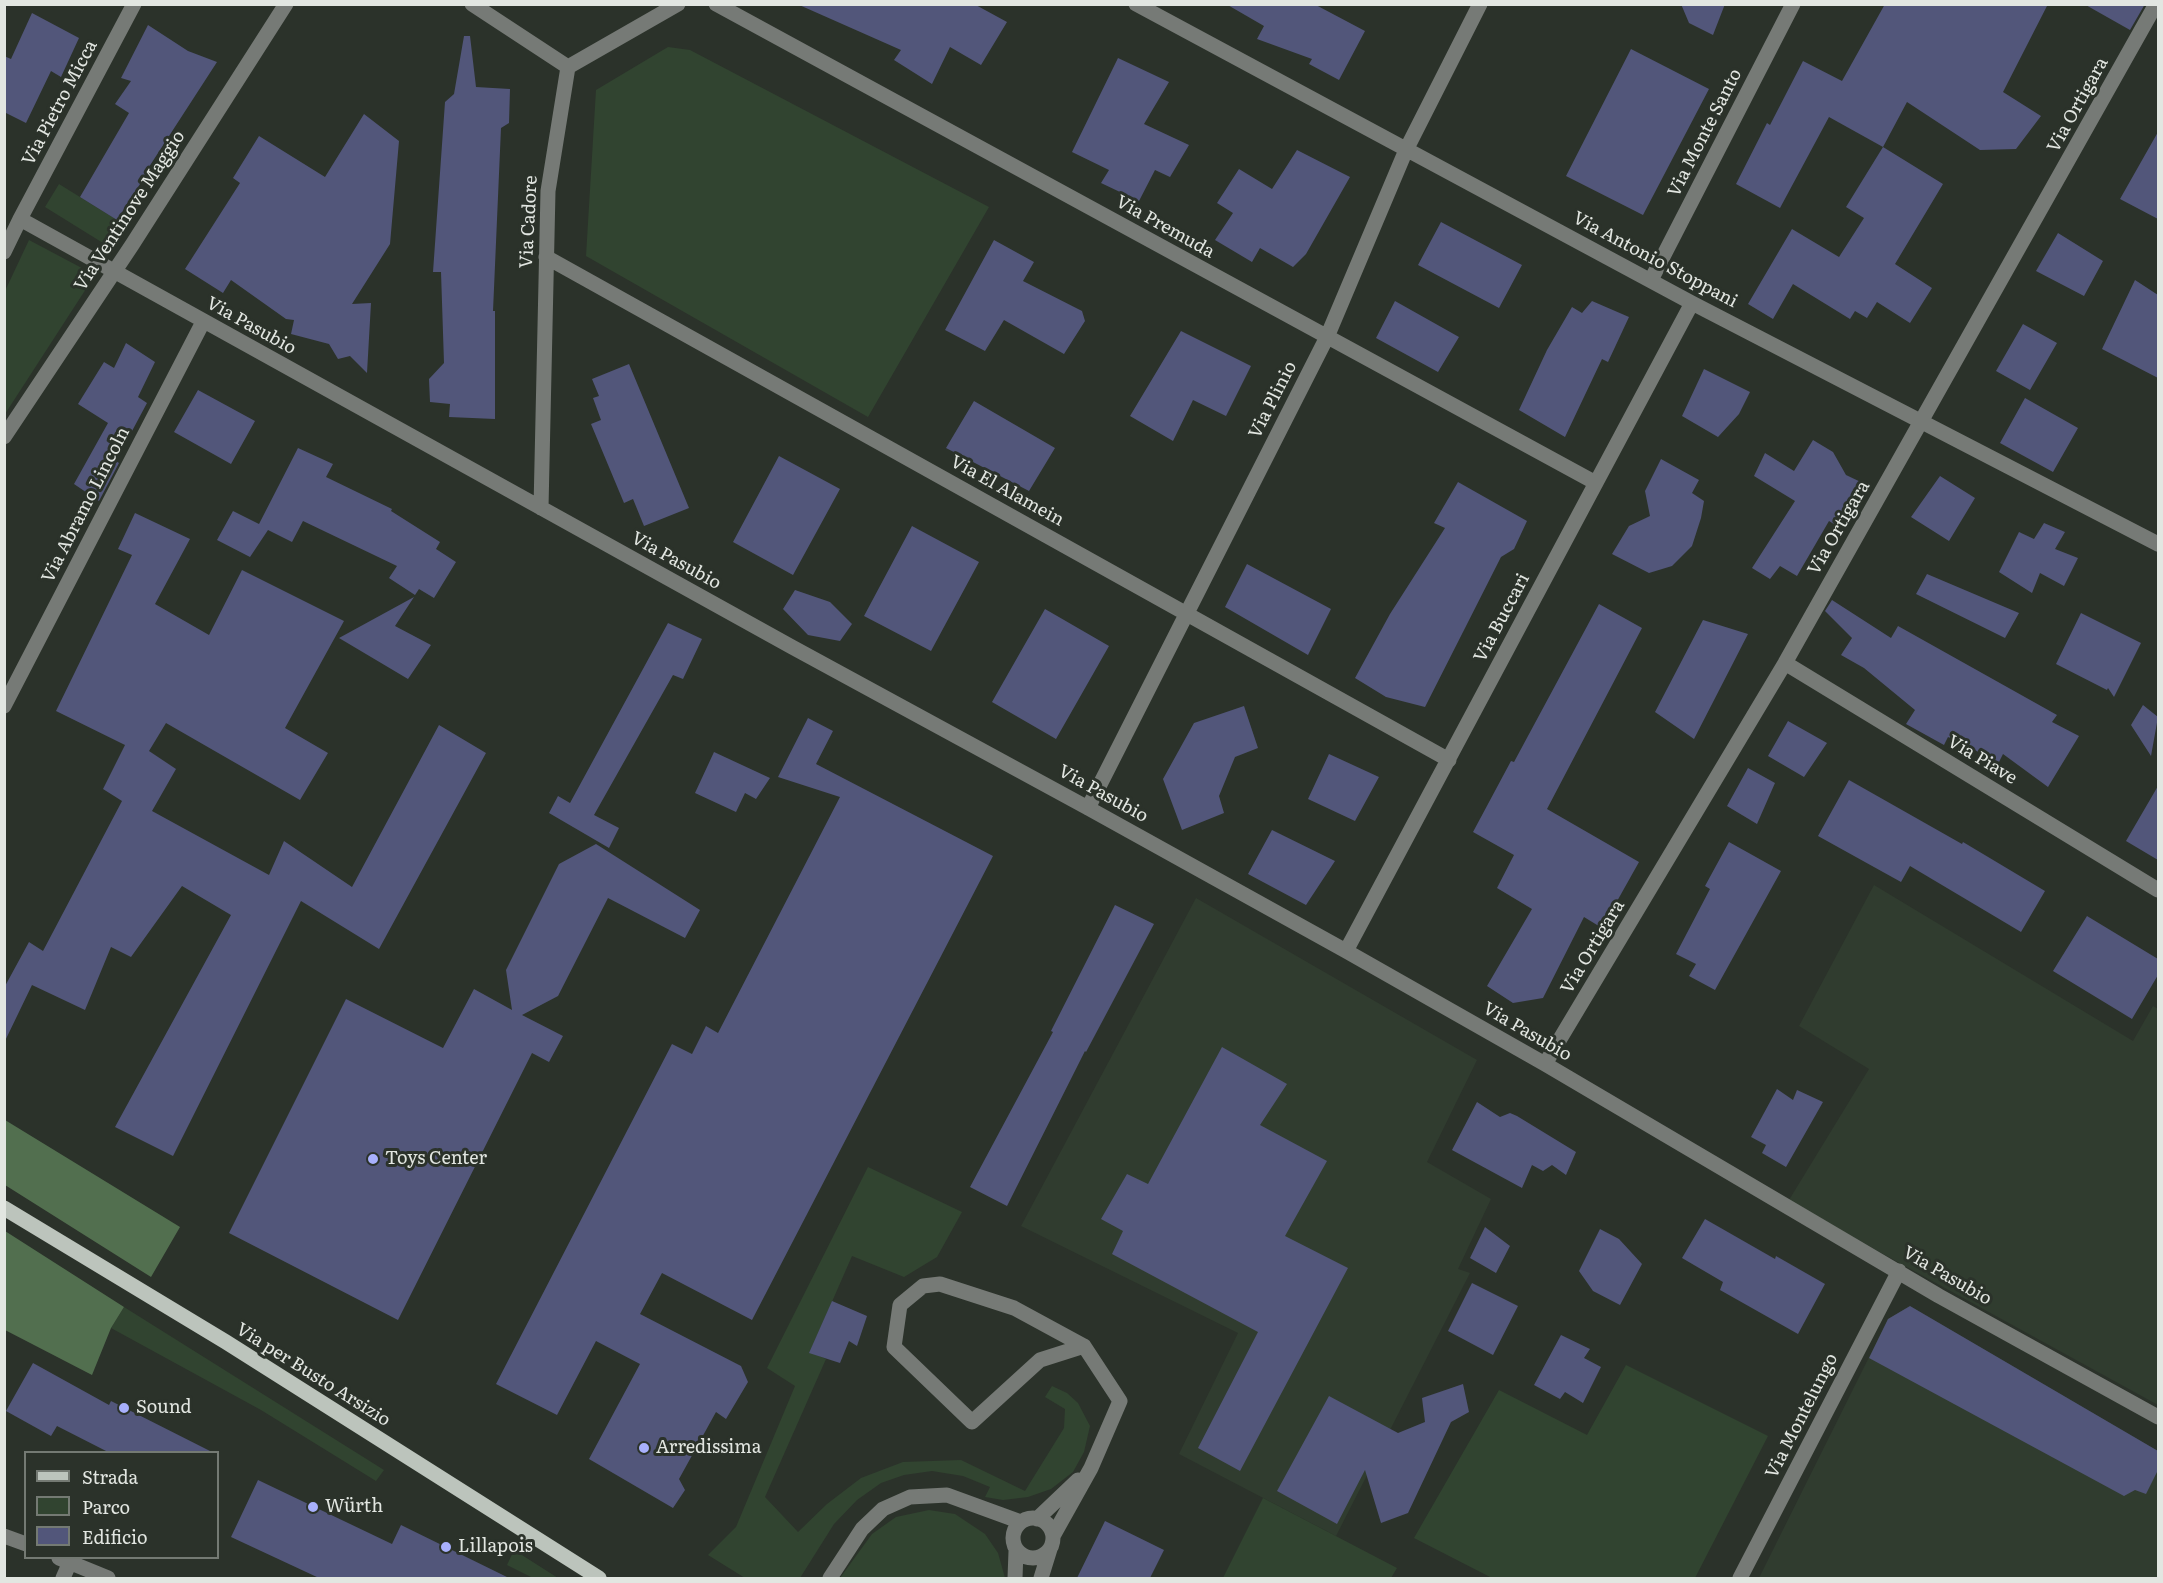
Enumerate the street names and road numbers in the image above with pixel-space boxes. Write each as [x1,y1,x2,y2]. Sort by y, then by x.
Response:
street label: Via Pietro Micca [18,37,102,169]
street label: Via Ortigara [2043,54,2113,156]
street label: Via Monte Santo [1663,65,1747,201]
street label: Via Ventinove Maggio [70,127,190,295]
street label: Via Cadore [516,175,542,269]
street label: Via Premuda [1112,191,1218,263]
street label: Via Antonio Stoppani [1569,207,1741,313]
street label: Via Pasubio [202,292,300,360]
street label: Via Plinio [1244,358,1302,442]
street label: Via Abramo Lincoln [37,424,135,586]
street label: Via El Alamein [946,451,1068,531]
street label: Via Ortigara [1803,477,1875,579]
street label: Via Pasubio [627,527,725,595]
street label: Via Buccari [1470,570,1534,666]
street label: Via Piave [1943,731,2021,789]
street label: Via Pasubio [1054,760,1152,828]
street label: Via Ortigara [1557,896,1629,998]
street label: Via Pasubio [1479,998,1575,1066]
street label: Via Pasubio [1899,1242,1995,1310]
street label: Via per Busto Arsizio [232,1319,394,1431]
street label: Via Montelungo [1761,1350,1843,1482]

